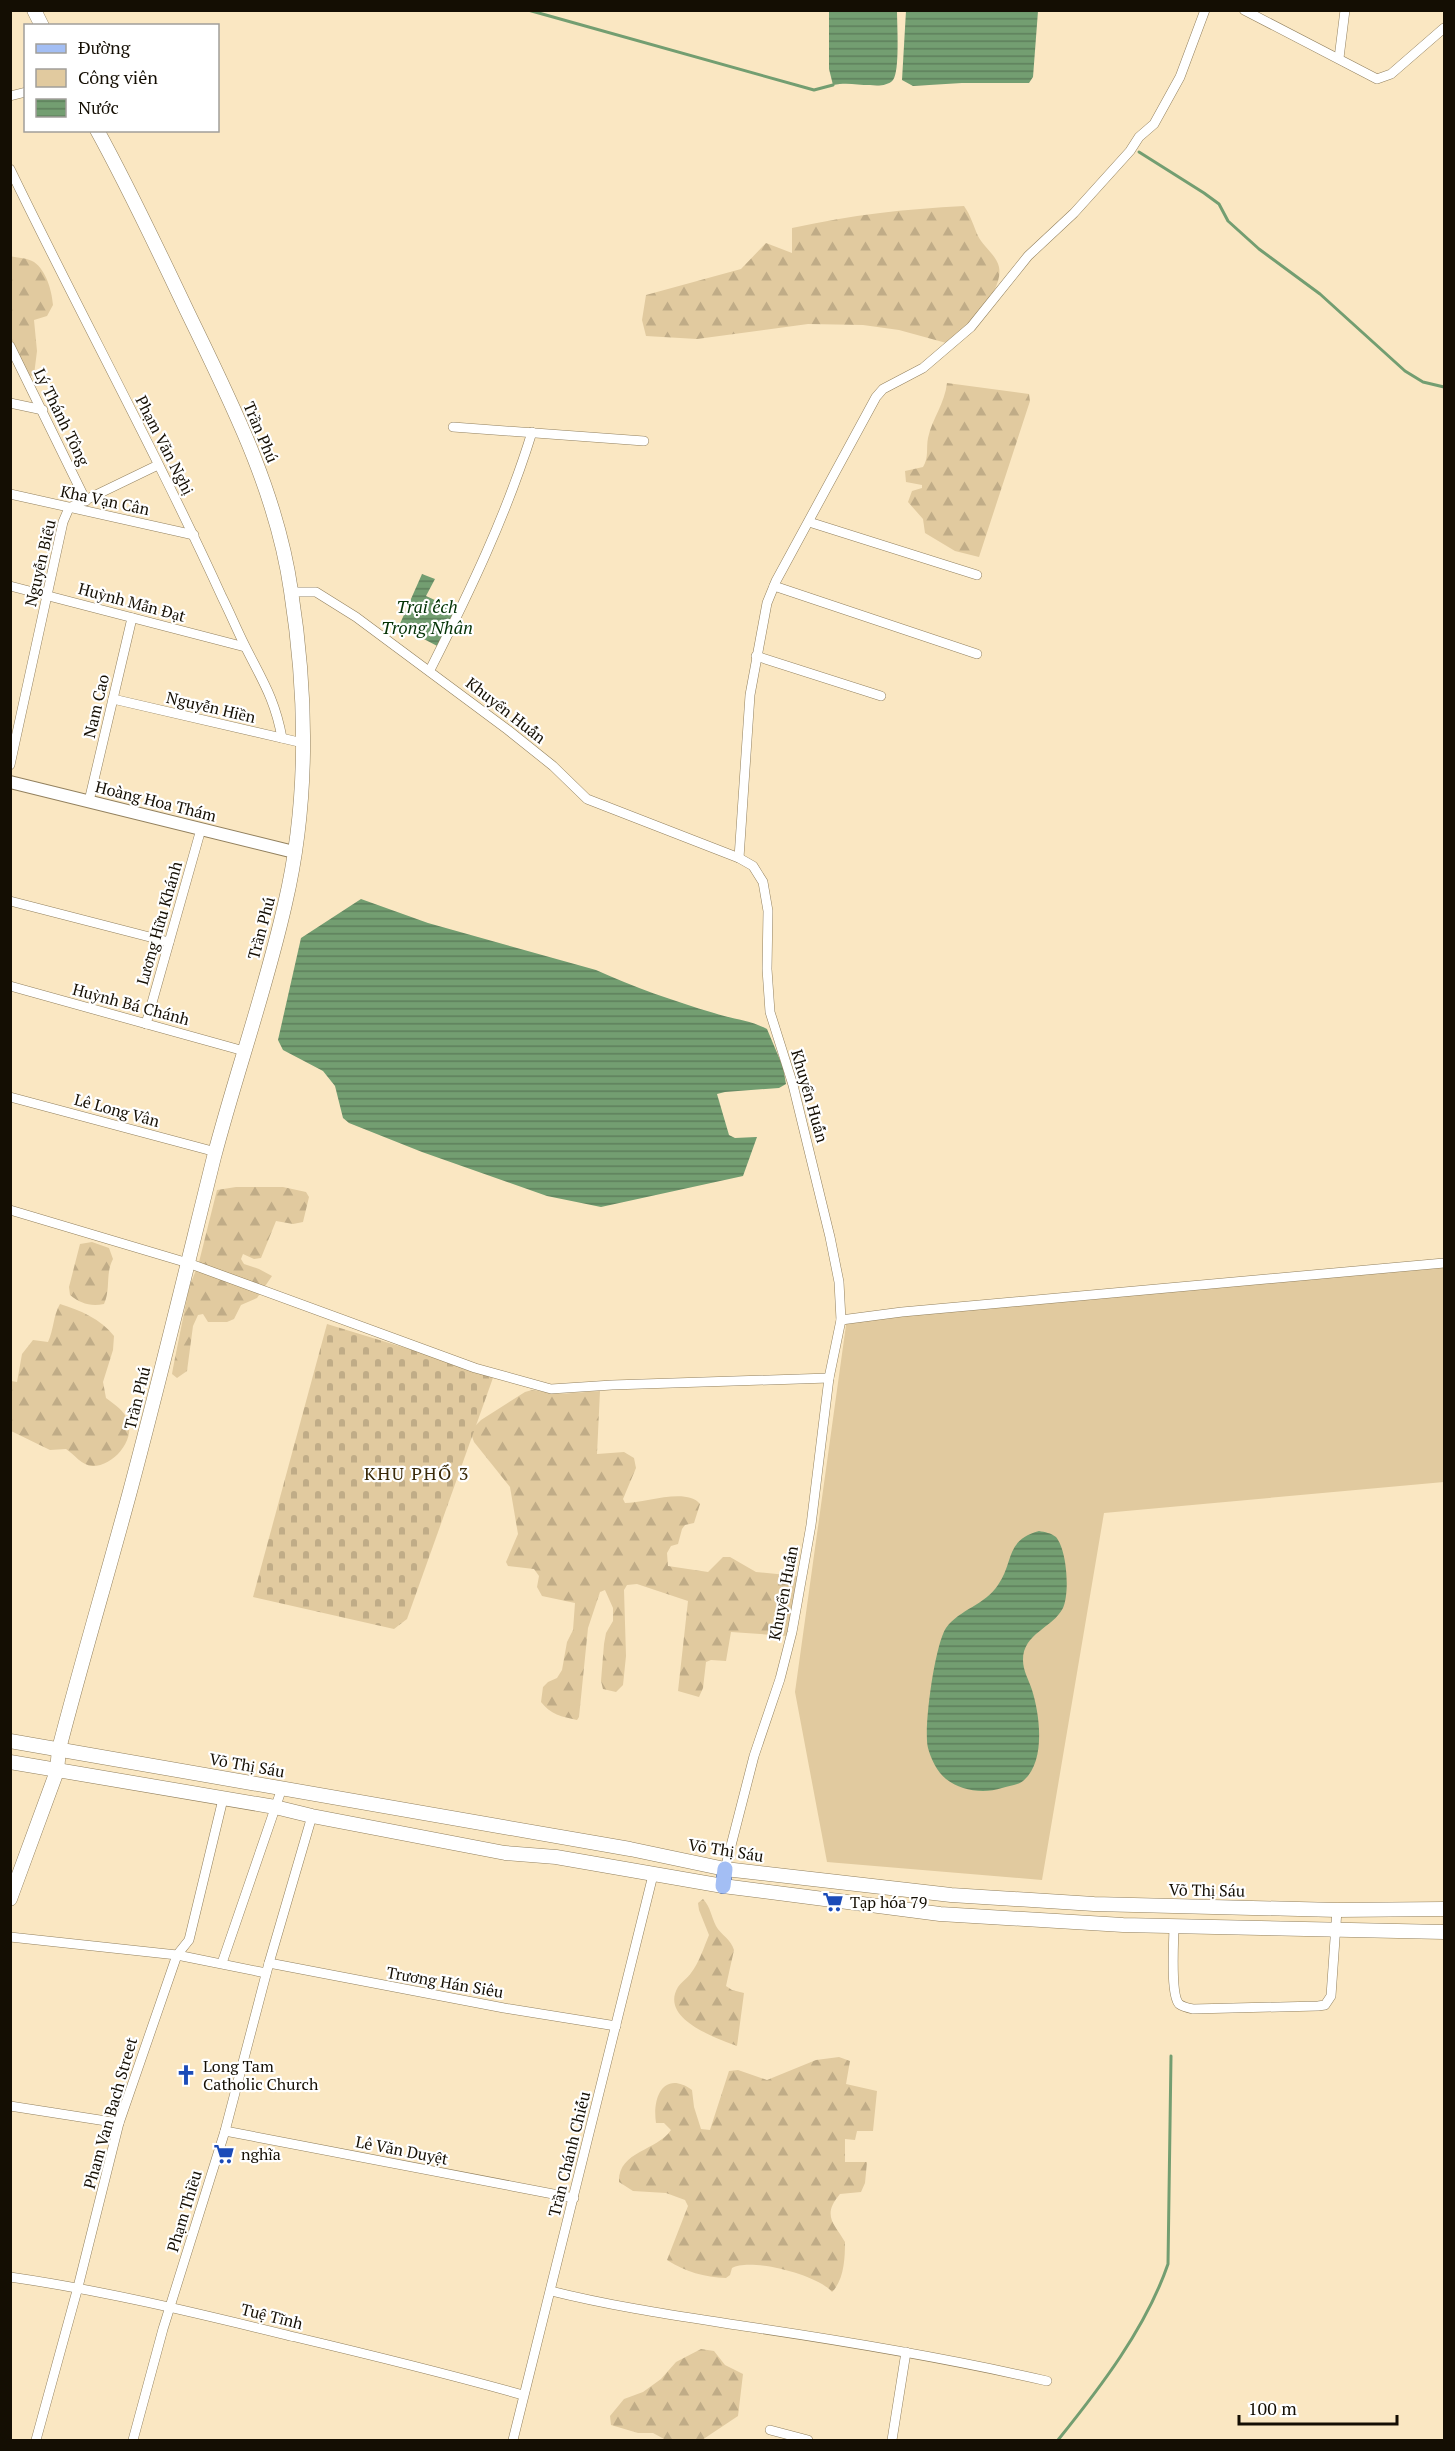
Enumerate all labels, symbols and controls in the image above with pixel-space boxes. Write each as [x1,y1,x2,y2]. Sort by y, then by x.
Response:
legend [24,24,219,132]
text: Đường [78,35,131,59]
text: Công viên [78,65,158,89]
text: Nước [78,95,119,119]
street label: Lý Thánh Tông [29,365,95,470]
street label: Phạm Văn Nghị [130,391,200,499]
street label: Trần Phú [238,398,284,466]
street label: Kha Vạn Cân [58,480,152,520]
street label: Nguyễn Biểu [19,517,61,609]
street label: Huỳnh Mẫn Đạt [76,577,188,627]
water label: Trại ếch Trọng Nhân [381,594,473,639]
street label: Nam Cao [78,672,114,740]
street label: Khuyển Huấn [461,672,551,748]
street label: Nguyễn Hiền [164,686,258,728]
street label: Hoàng Hoa Thám [93,775,219,827]
street label: Lương Hữu Khánh [131,858,187,987]
street label: Trần Phú [242,894,280,962]
street label: Huỳnh Bá Chánh [70,978,192,1030]
street label: Khuyển Huấn [786,1047,834,1146]
street label: Lê Long Vân [72,1088,163,1132]
street label: Trần Phú [119,1364,155,1432]
district label: KHU PHỐ 3 [364,1461,470,1485]
street label: Khuyển Huấn [763,1543,803,1642]
street label: Võ Thị Sáu [208,1748,286,1782]
street label: Võ Thị Sáu [687,1833,765,1867]
street label: Võ Thị Sáu [1169,1878,1245,1902]
supermarket icon: Tạp hóa 79 [821,1890,845,1914]
place label: Tạp hóa 79 [850,1891,927,1913]
street label: Trương Hán Siêu [385,1961,505,2003]
street label: Pham Van Bach Street [78,2035,142,2191]
place label: Long Tam Catholic Church [203,2055,319,2095]
church icon: Long Tam Catholic Church [174,2063,198,2087]
street label: Trần Chánh Chiếu [543,2089,595,2219]
street label: Lê Văn Duyệt [354,2130,450,2170]
supermarket icon: nghĩa [212,2142,236,2166]
place label: nghĩa [241,2143,281,2165]
street label: Phạm Thiều [161,2168,207,2254]
street label: Tuệ Tĩnh [239,2298,306,2334]
scale bar [1239,2388,1396,2426]
text: 100 m [1248,2396,1297,2420]

